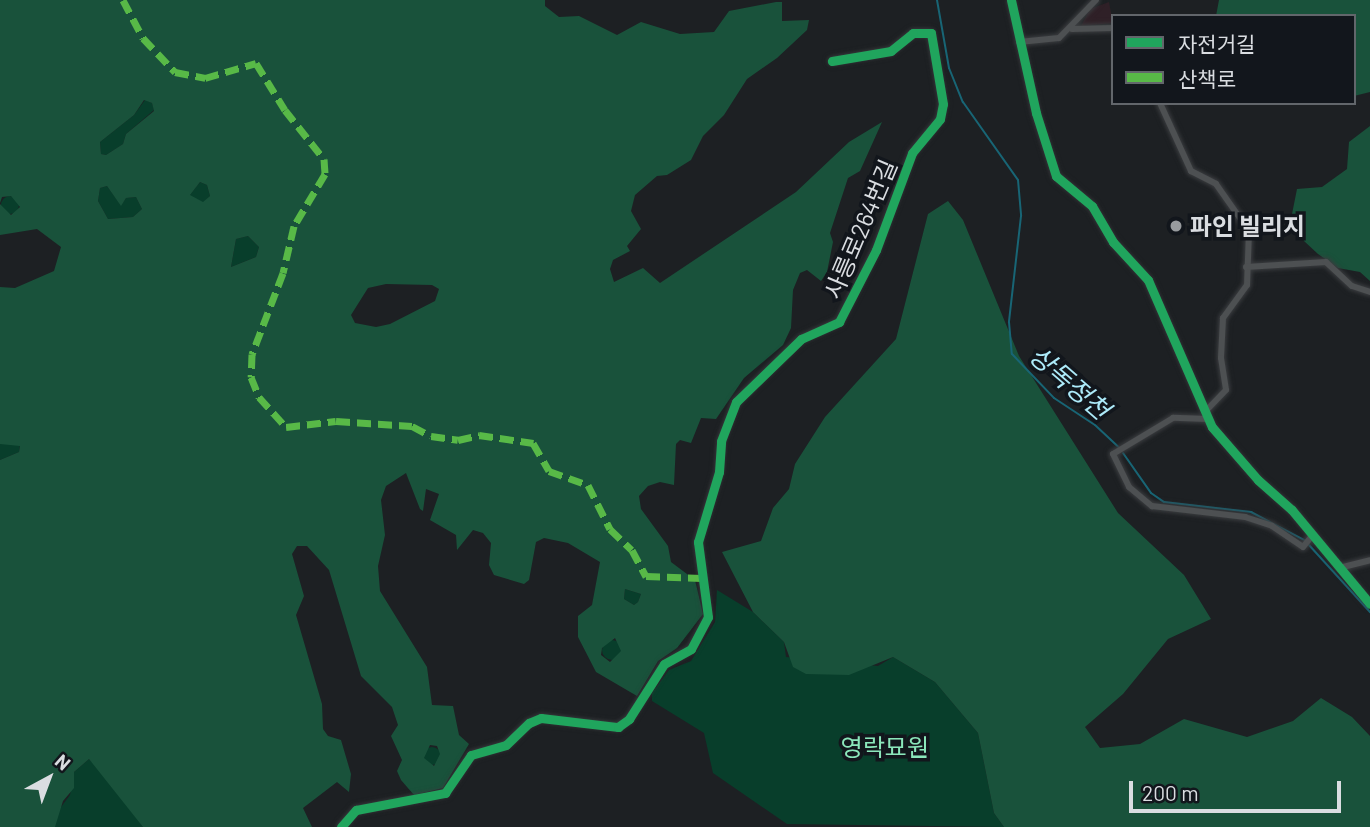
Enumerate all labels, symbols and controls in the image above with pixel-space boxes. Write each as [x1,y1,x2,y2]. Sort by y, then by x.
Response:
legend [1111,14,1356,105]
text: 자전거길 [1178,31,1255,56]
text: 산책로 [1178,66,1236,91]
street label: 사릉로264번길 [818,155,902,303]
place label: 파인 빌리지 [1190,212,1305,240]
marker: 파인 빌리지 [1168,218,1184,234]
water label: 상독정천 [1024,339,1116,425]
park label: 영락묘원 [841,733,929,761]
north arrow [14,743,84,813]
text: N [51,749,75,775]
scale bar [1132,768,1344,812]
text: 200 m [1142,780,1199,805]

